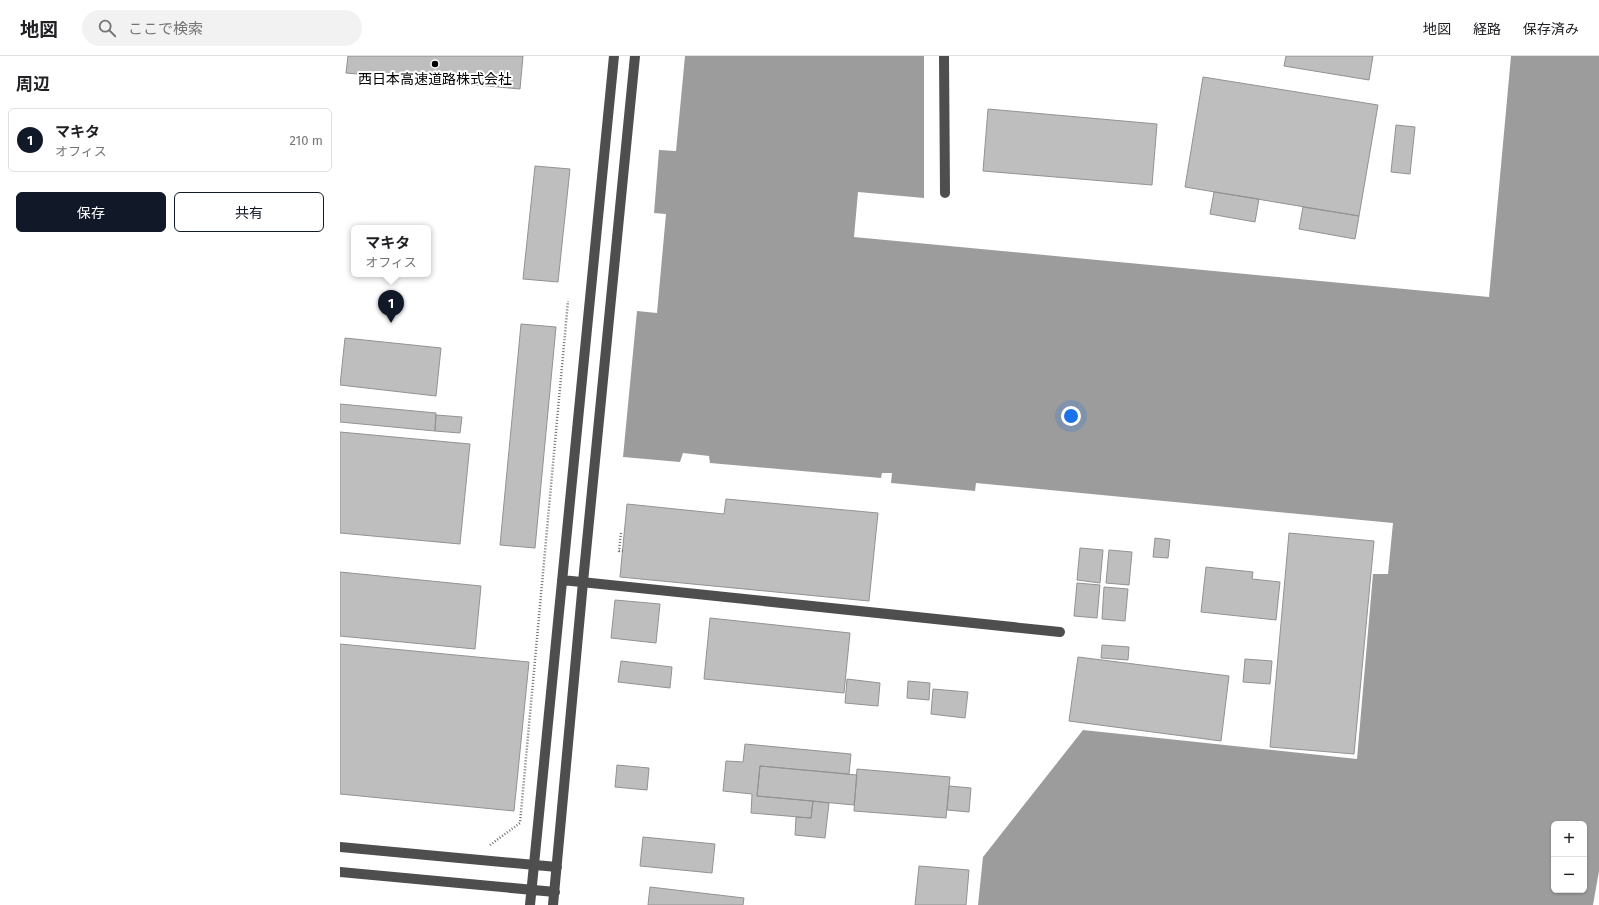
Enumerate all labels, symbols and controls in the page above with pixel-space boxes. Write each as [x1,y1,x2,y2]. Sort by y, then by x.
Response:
search box [82,10,362,46]
icon: search [96,17,118,39]
text: 地図 [20,18,58,41]
text: ここで検索 [128,20,203,38]
text: 地図 [1423,21,1451,38]
text: 経路 [1473,21,1501,38]
text: 保存済み [1523,21,1579,38]
marker: 西日本高速道路株式会社 [430,59,440,69]
place label: 西日本高速道路株式会社 [358,71,512,88]
text: 周辺 [16,74,50,95]
text: マキタ [55,123,100,141]
text: 1 [27,133,33,148]
text: 210 m [289,133,323,148]
text: オフィス [55,144,107,159]
button: 保存 [16,192,166,232]
button: 共有 [174,192,324,232]
popup [351,225,431,277]
text: マキタ [365,234,410,252]
text: オフィス [365,255,417,270]
pin: 1 [378,290,404,323]
your location [1061,406,1081,426]
map controls [1551,821,1587,893]
button: + [1551,821,1587,857]
button: − [1551,857,1587,893]

